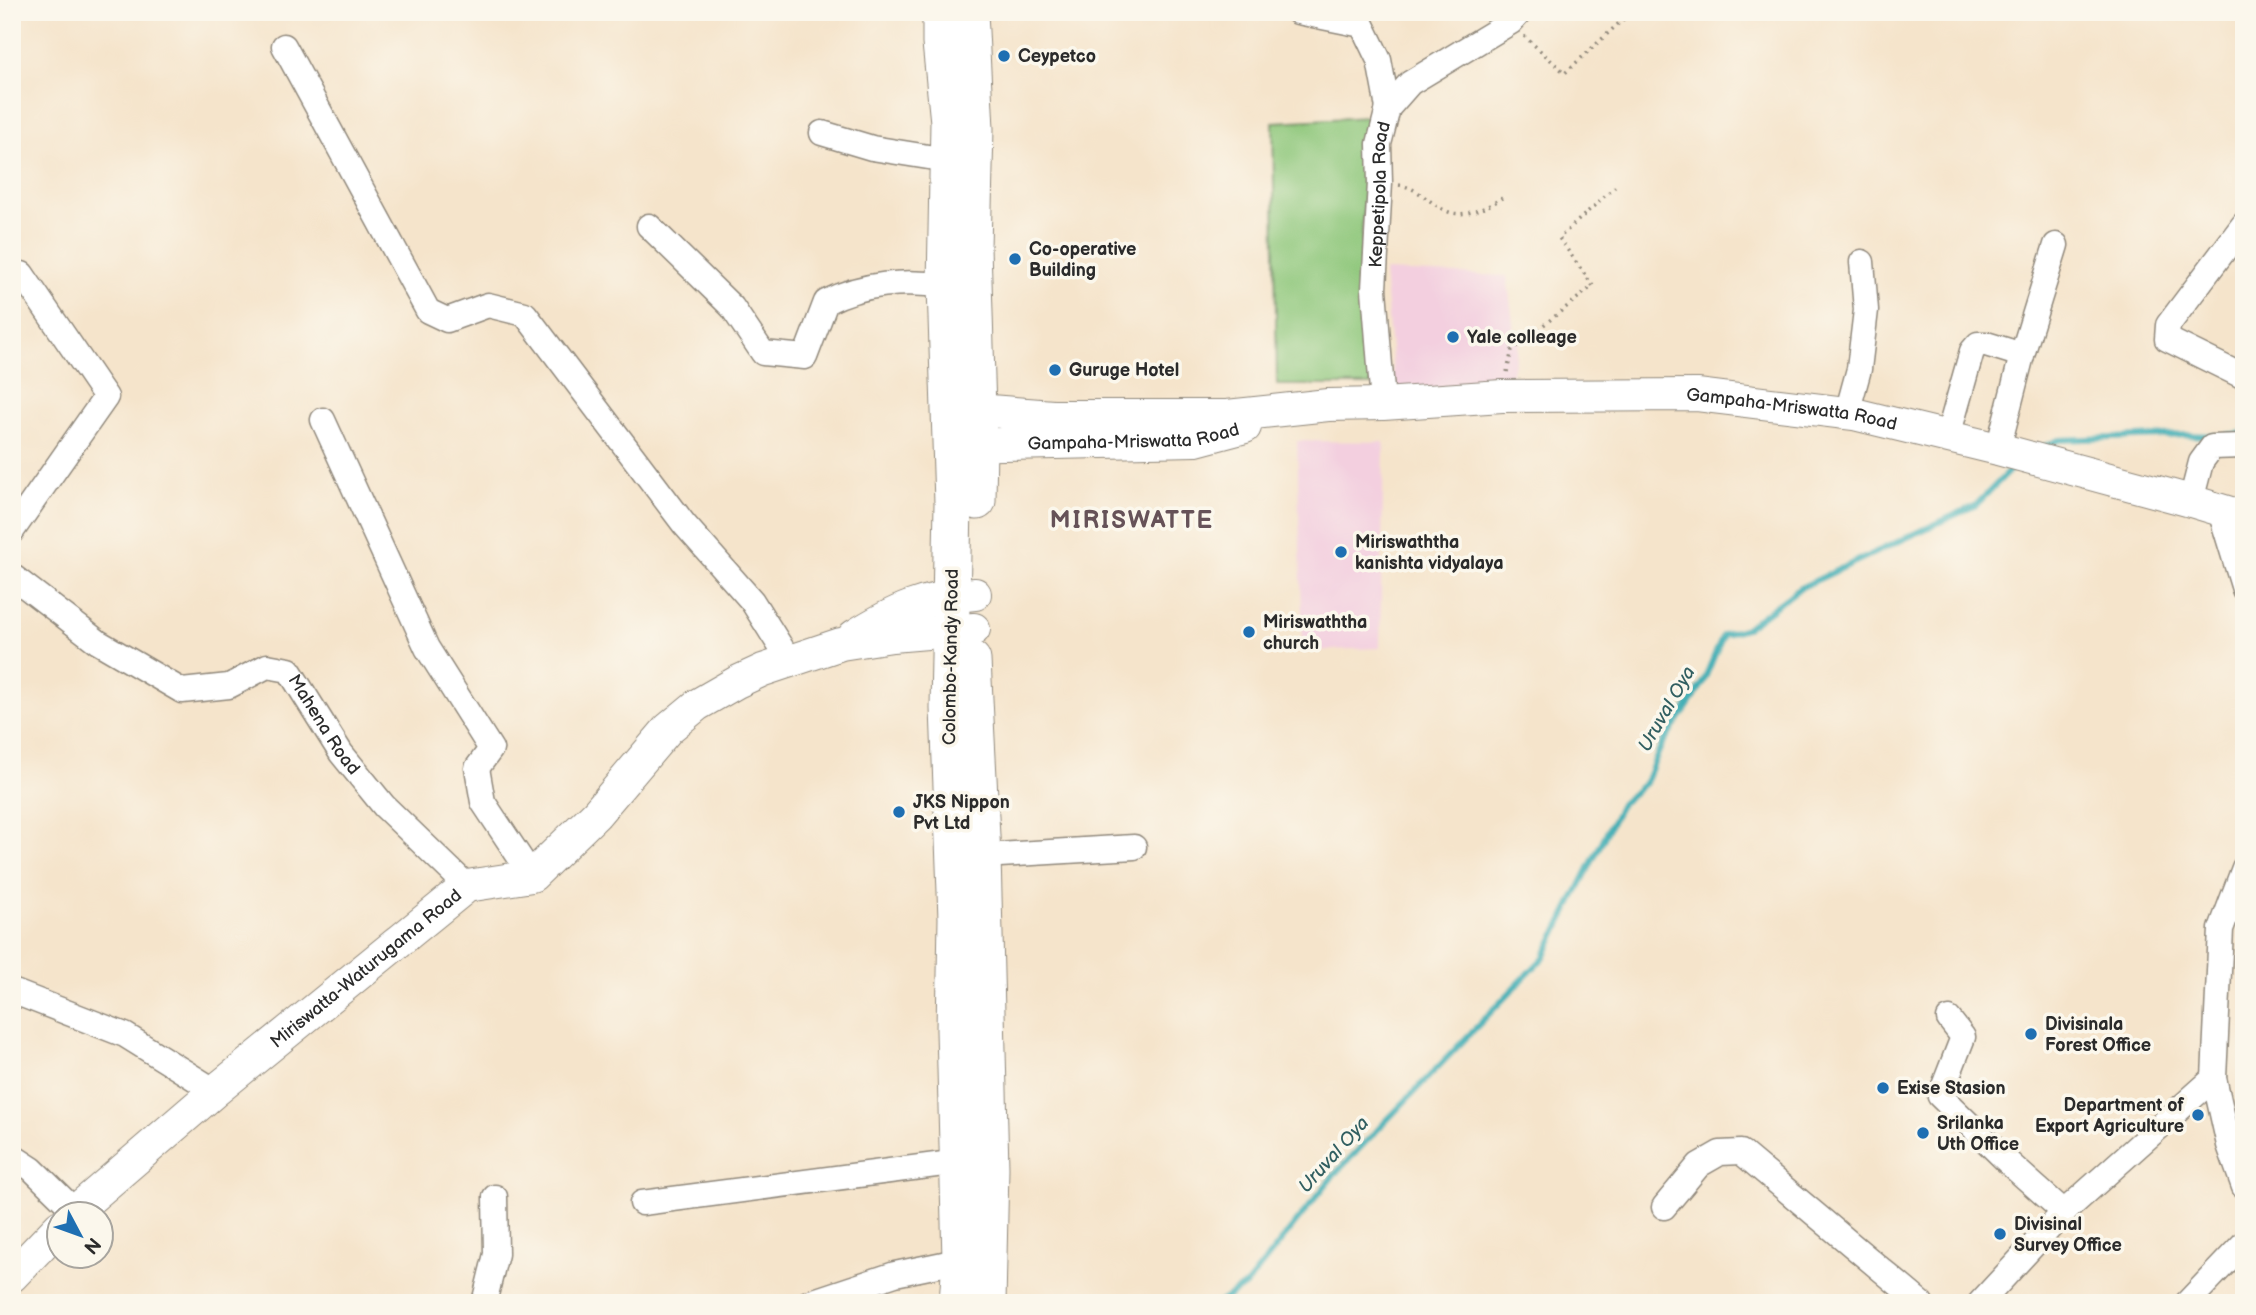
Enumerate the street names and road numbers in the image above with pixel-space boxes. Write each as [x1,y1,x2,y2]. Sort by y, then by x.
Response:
street label: Keppetipola Road [1365,119,1395,268]
street label: Gampaha-Mriswatta Road [1687,384,1899,435]
street label: Gampaha-Mriswatta Road [1028,419,1241,454]
street label: Colombo-Kandy Road [939,569,963,745]
street label: Mahena Road [284,671,365,779]
street label: Miriswatta-Waturugama Road [266,884,466,1052]

